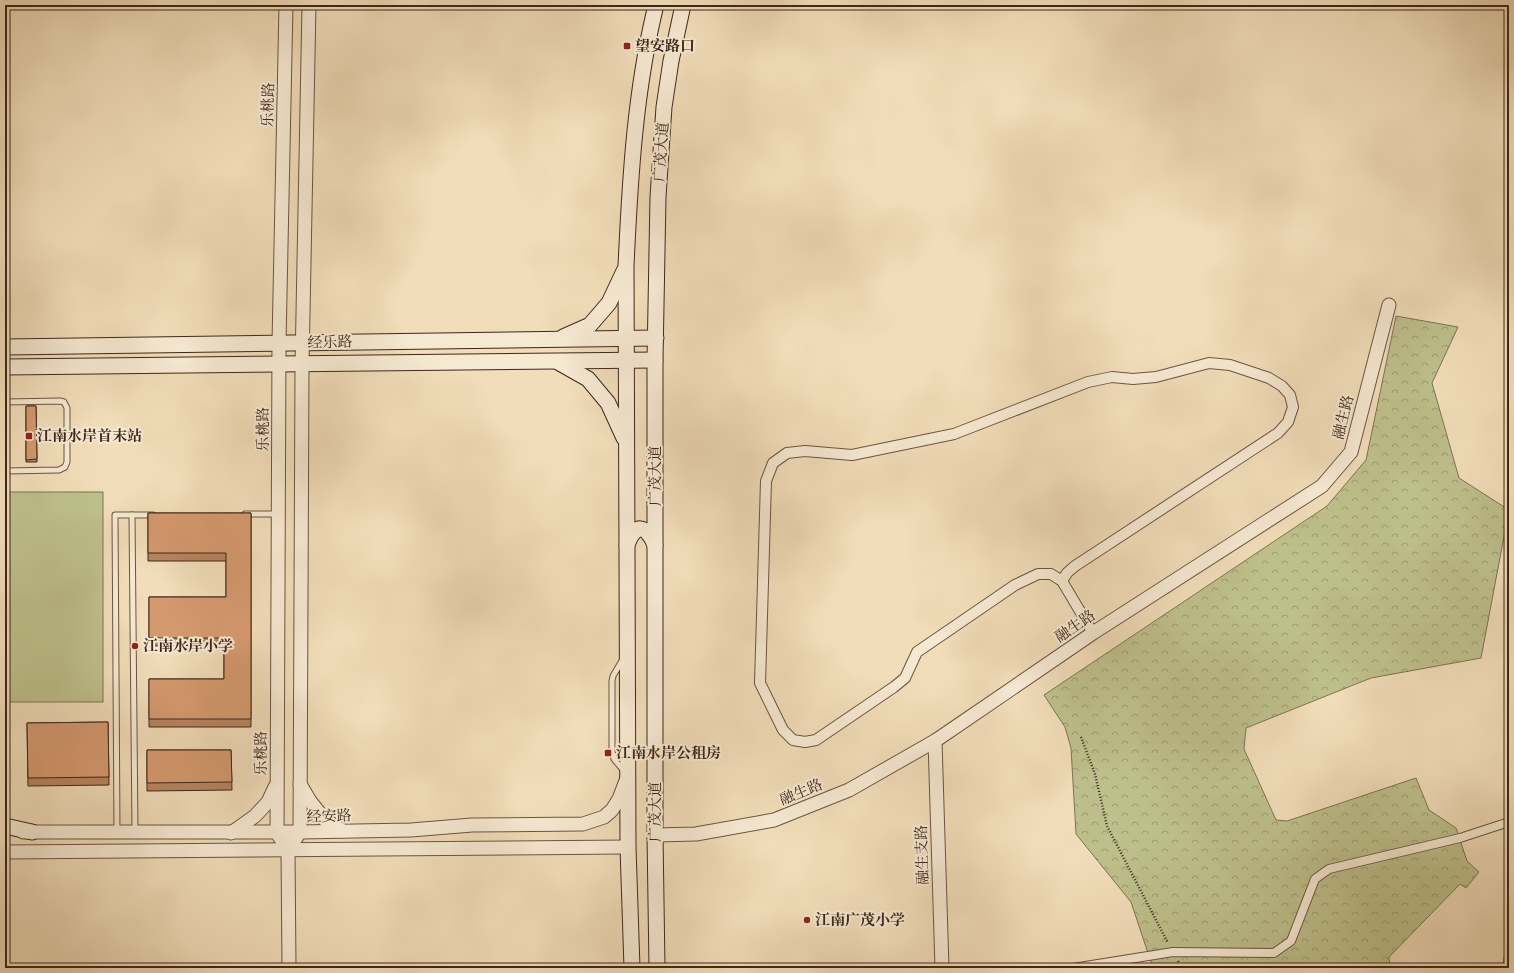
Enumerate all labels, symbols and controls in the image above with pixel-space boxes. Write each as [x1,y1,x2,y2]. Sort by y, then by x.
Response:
place label: 望安路口 [635,37,695,55]
marker: 望安路口 [622,41,632,51]
street label: 乐桃路 [259,82,277,128]
street label: 广茂大道 [650,121,672,183]
street label: 经乐路 [307,333,353,351]
street label: 融生路 [1329,393,1357,441]
street label: 乐桃路 [254,406,272,452]
place label: 江南水岸首末站 [37,427,142,445]
marker: 江南水岸首末站 [24,431,34,441]
street label: 广茂大道 [646,446,664,506]
street label: 融生路 [1051,606,1099,646]
place label: 江南水岸小学 [143,637,233,655]
marker: 江南水岸小学 [130,641,140,651]
street label: 乐桃路 [252,730,270,776]
place label: 江南水岸公租房 [616,744,721,762]
marker: 江南水岸公租房 [603,748,613,758]
street label: 融生路 [777,775,825,809]
street label: 广茂大道 [646,782,664,842]
street label: 经安路 [306,806,352,826]
street label: 融生支路 [912,825,932,885]
place label: 江南广茂小学 [815,911,905,929]
marker: 江南广茂小学 [802,915,812,925]

